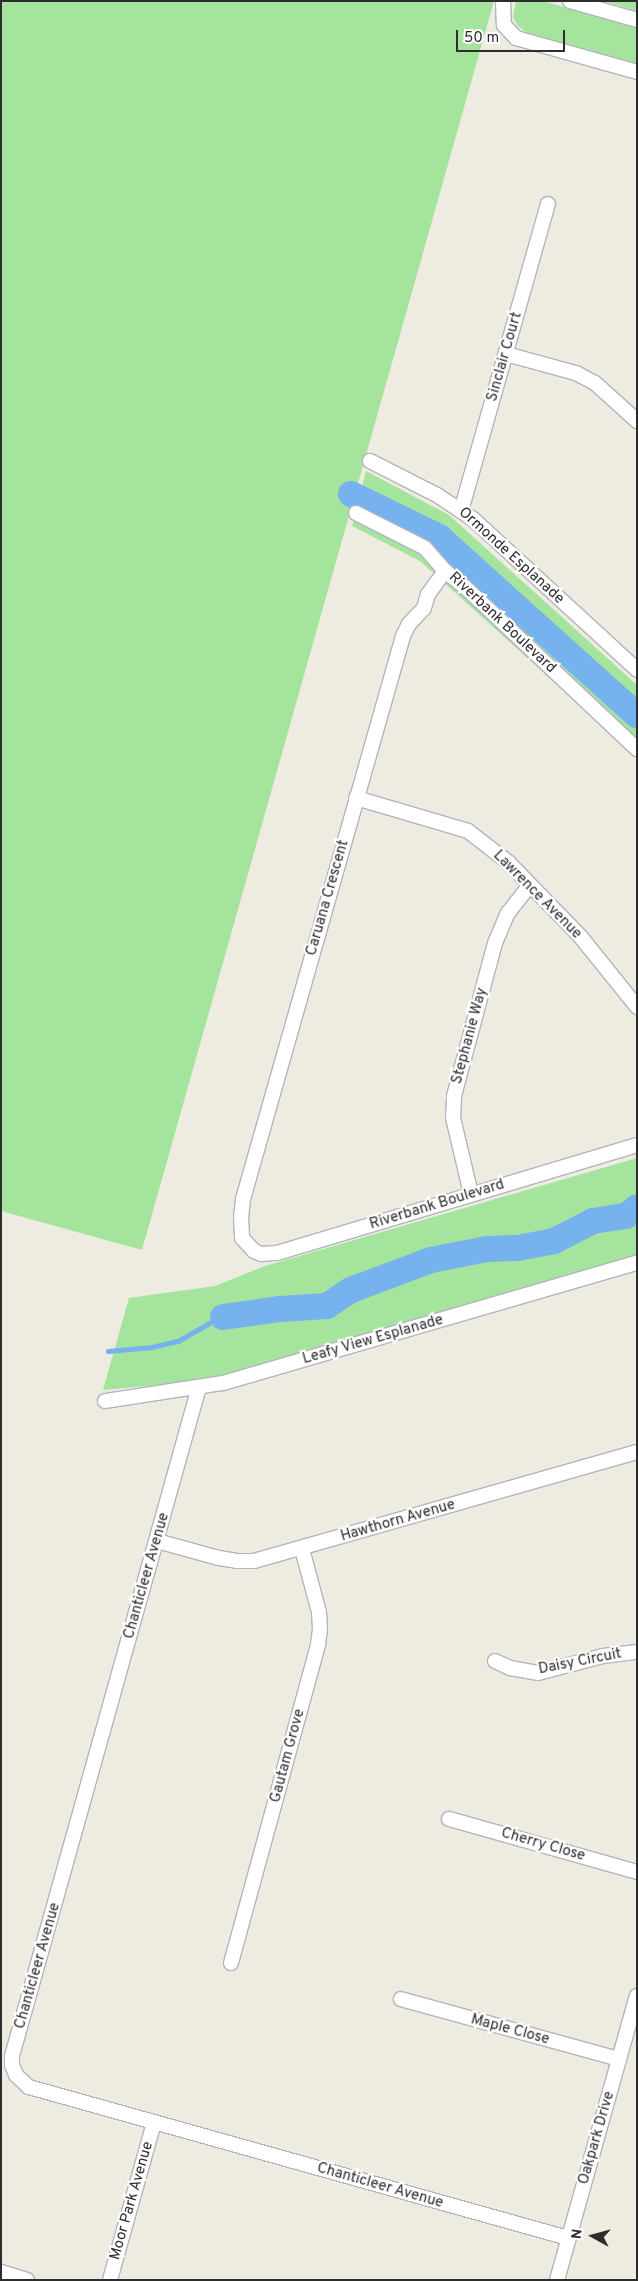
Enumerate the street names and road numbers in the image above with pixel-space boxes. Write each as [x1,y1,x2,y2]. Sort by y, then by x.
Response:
street label: Sinclair Court [484,310,526,404]
street label: Ormonde Esplanade [454,504,568,608]
street label: Riverbank Boulevard [445,569,559,677]
street label: Caruana Crescent [303,838,353,958]
street label: Lawrence Avenue [489,847,585,943]
street label: Stephanie Way [448,986,492,1086]
street label: Riverbank Boulevard [367,1176,507,1234]
street label: Leafy View Esplanade [300,1311,446,1369]
street label: Hawthorn Avenue [338,1496,458,1546]
street label: Chanticleer Avenue [120,1510,174,1642]
street label: Daisy Circuit [537,1645,623,1679]
street label: Gautam Grove [267,1707,309,1805]
street label: Cherry Close [499,1824,587,1866]
street label: Chanticleer Avenue [11,1900,65,2032]
street label: Maple Close [469,2011,551,2049]
street label: Oakpark Drive [575,2089,619,2187]
street label: Moor Park Avenue [106,2139,158,2263]
street label: Chanticleer Avenue [314,2159,446,2213]

